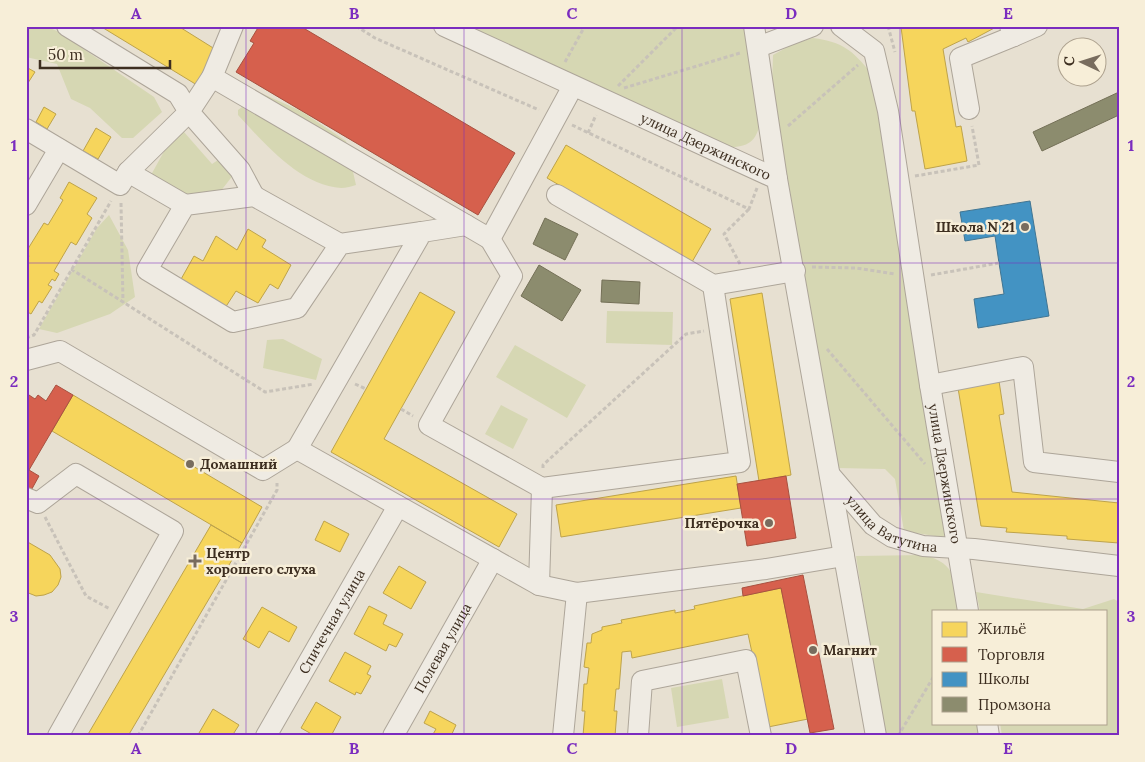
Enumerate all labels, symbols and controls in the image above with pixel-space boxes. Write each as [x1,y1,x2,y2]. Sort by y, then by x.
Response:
text: A [131,3,142,23]
text: B [349,3,360,23]
text: C [566,3,578,23]
text: D [785,3,797,23]
text: E [1003,3,1013,23]
scale bar [40,38,170,70]
north arrow [1058,38,1108,88]
text: 50 m [48,45,83,64]
text: С [1060,55,1078,67]
street label: улица Дзержинского [637,108,774,184]
text: 1 [11,135,17,155]
text: 1 [1128,135,1134,155]
place label: Школа N 21 [936,218,1015,236]
marker: Школа N 21 [1019,221,1031,233]
text: 2 [10,371,18,391]
text: 2 [1127,371,1135,391]
street label: улица Дзержинского [924,402,966,545]
place label: Домашний [200,455,277,473]
marker: Домашний [184,458,196,470]
street label: улица Ватутина [842,491,938,556]
place label: Пятёрочка [684,514,760,532]
marker: Пятёрочка [763,517,775,529]
place label: Центр хорошего слуха [206,544,317,578]
marker: Центр хорошего слуха [188,554,202,568]
street label: Спичечная улица [295,566,369,677]
street label: Полевая улица [410,600,475,696]
text: 3 [10,606,19,626]
text: 3 [1127,606,1136,626]
legend [932,610,1108,724]
text: Жильё [978,619,1026,638]
place label: Магнит [823,641,877,659]
marker: Магнит [807,644,819,656]
text: Торговля [978,645,1045,664]
text: Школы [978,669,1030,688]
text: Промзона [978,695,1051,714]
text: A [131,738,142,758]
text: B [349,738,360,758]
text: C [566,738,578,758]
text: D [785,738,797,758]
text: E [1003,738,1013,758]

